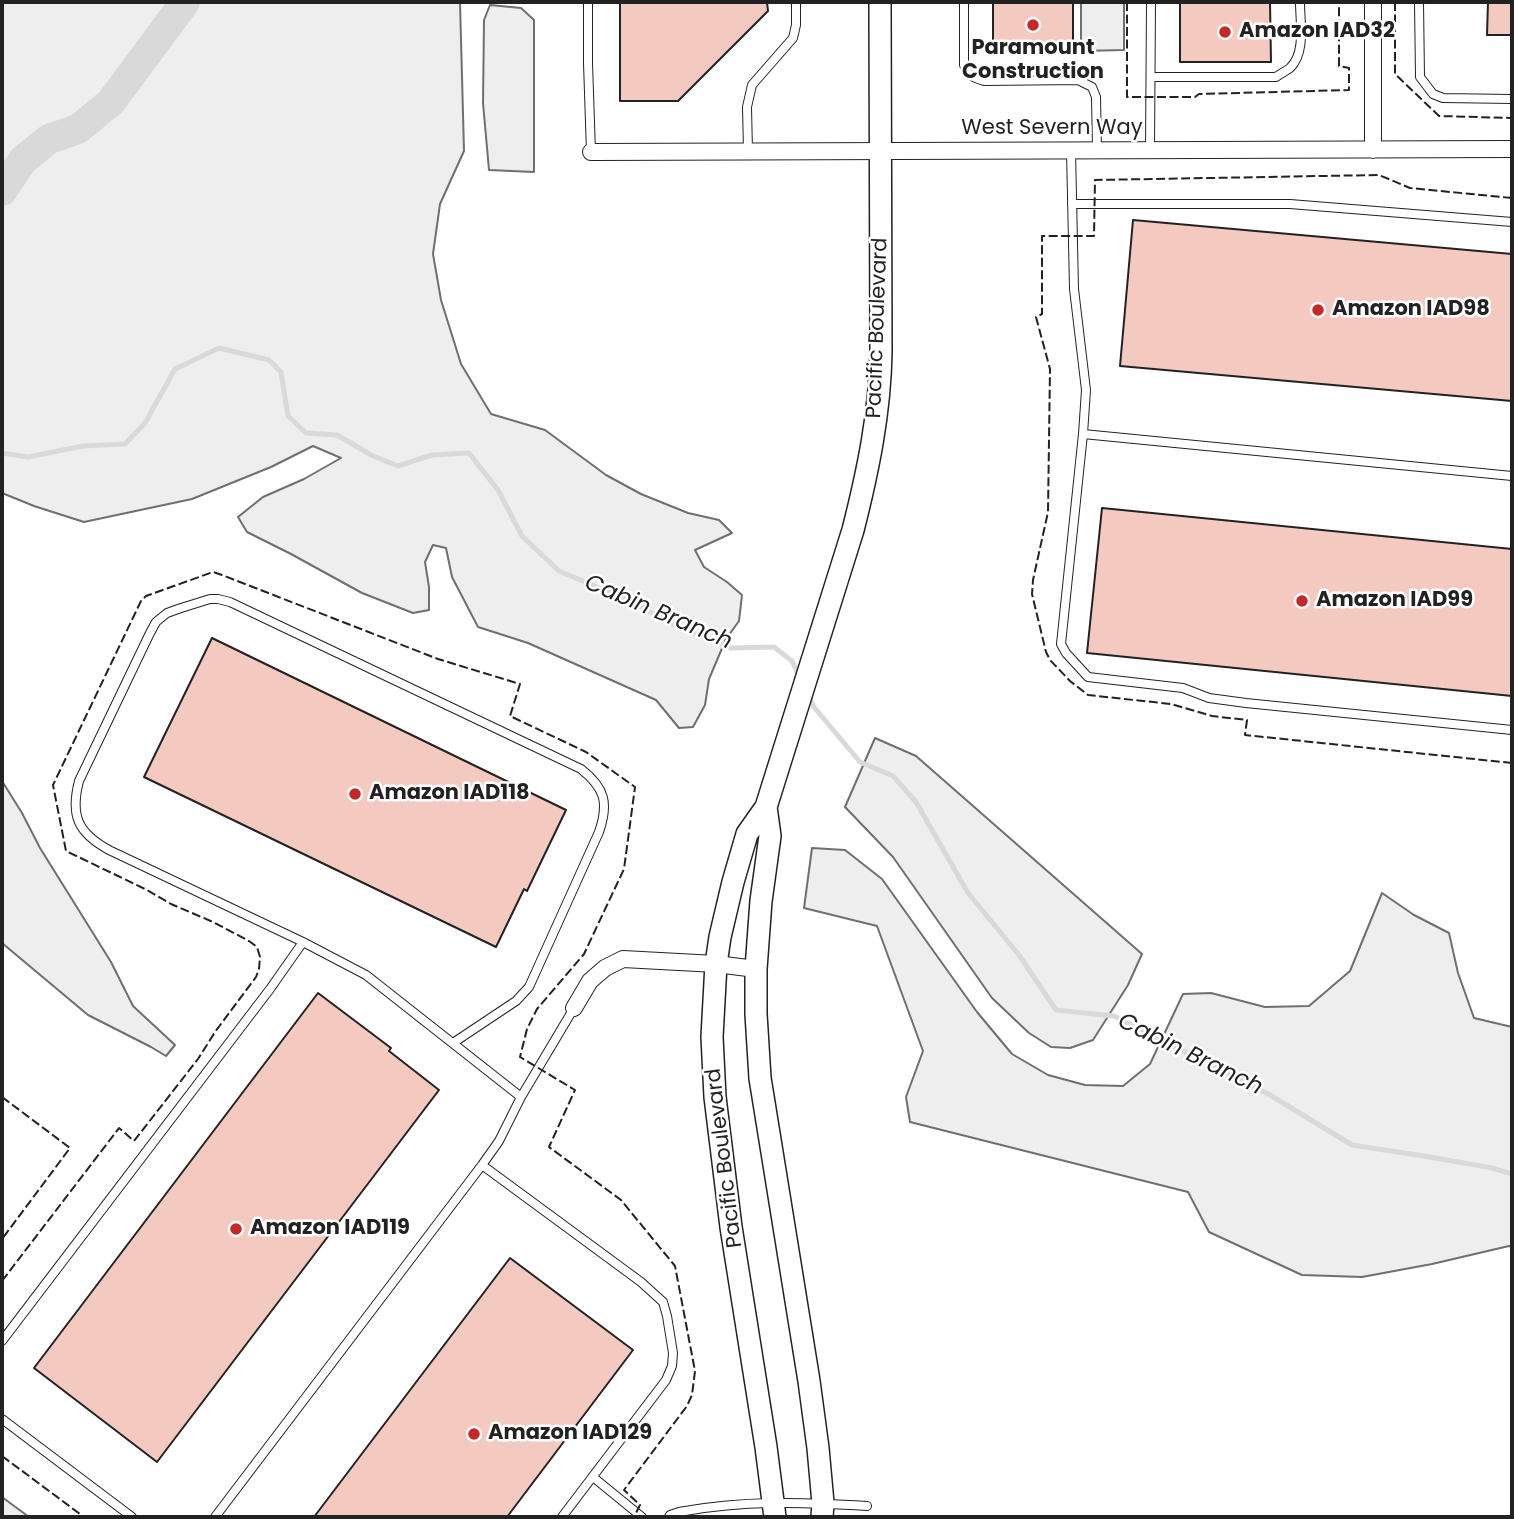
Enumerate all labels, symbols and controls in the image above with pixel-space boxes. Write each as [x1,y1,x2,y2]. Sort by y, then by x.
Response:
marker: Paramount Construction [1025,17,1041,33]
place label: Amazon IAD32 [1239,19,1395,45]
marker: Amazon IAD32 [1217,24,1233,40]
place label: Paramount Construction [962,36,1104,86]
street label: West Severn Way [961,116,1143,142]
street label: Pacific Boulevard [862,237,894,419]
place label: Amazon IAD98 [1332,297,1490,323]
marker: Amazon IAD98 [1310,302,1326,318]
water label: Cabin Branch [580,569,736,657]
place label: Amazon IAD99 [1316,588,1473,614]
marker: Amazon IAD99 [1294,593,1310,609]
place label: Amazon IAD118 [369,781,530,807]
marker: Amazon IAD118 [347,786,363,802]
water label: Cabin Branch [1113,1008,1267,1102]
street label: Pacific Boulevard [701,1067,749,1249]
place label: Amazon IAD119 [250,1216,410,1242]
marker: Amazon IAD119 [228,1221,244,1237]
place label: Amazon IAD129 [488,1421,652,1447]
marker: Amazon IAD129 [466,1426,482,1442]

